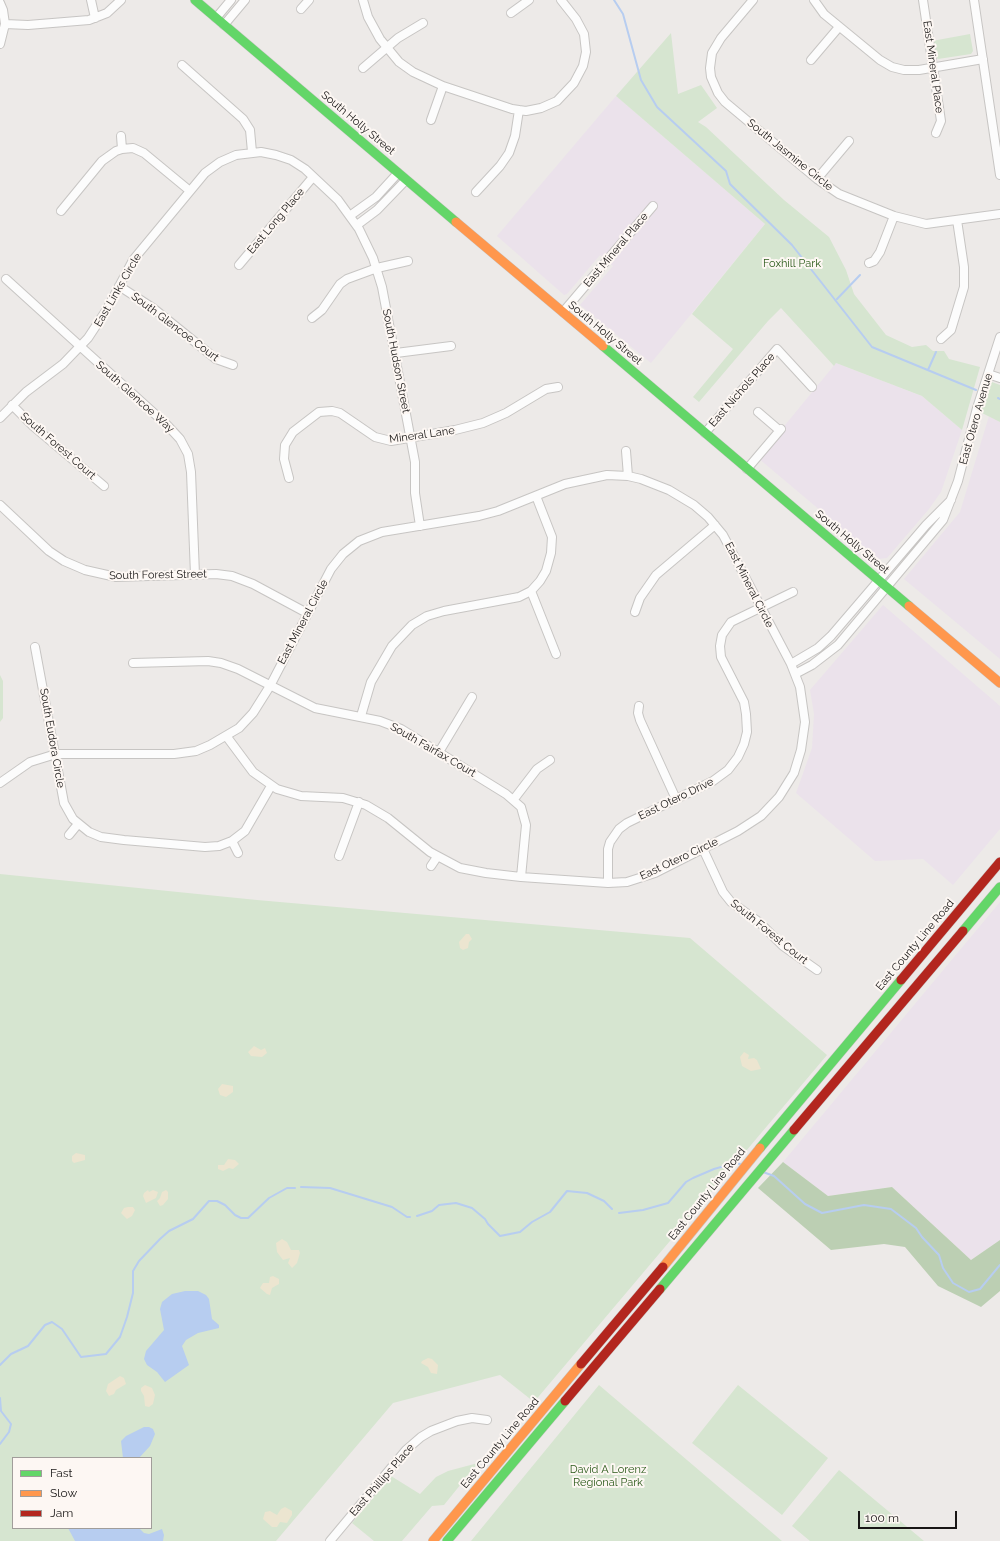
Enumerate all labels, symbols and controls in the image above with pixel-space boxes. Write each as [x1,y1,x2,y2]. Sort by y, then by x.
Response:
street label: East Mineral Place [920,20,946,114]
street label: South Holly Street [318,88,398,158]
street label: South Jasmine Circle [744,116,836,194]
street label: East Long Place [245,186,307,256]
street label: East Mineral Place [581,210,651,290]
street label: East Links Circle [92,251,144,329]
park label: Foxhill Park [763,257,821,271]
street label: South Glencoe Court [129,290,221,364]
street label: South Holly Street [565,298,645,368]
street label: South Hudson Street [379,308,413,414]
street label: East Nichols Place [706,350,778,430]
street label: South Glencoe Way [93,358,177,436]
street label: East Otero Avenue [957,372,995,466]
street label: South Forest Court [18,410,98,482]
street label: Mineral Lane [388,424,456,446]
street label: South Holly Street [812,507,892,577]
street label: East Mineral Circle [722,540,776,630]
street label: South Forest Street [109,568,207,582]
street label: East Mineral Circle [275,577,331,667]
street label: South Eudora Circle [37,687,67,789]
street label: South Fairfax Court [388,720,478,780]
street label: East Otero Drive [636,775,716,823]
street label: East Otero Circle [638,835,720,883]
street label: South Forest Court [728,897,810,967]
street label: East County Line Road [873,897,957,993]
street label: East County Line Road [666,1145,748,1243]
street label: East County Line Road [458,1395,542,1491]
street label: East Phillips Place [347,1441,417,1519]
legend [12,1457,152,1529]
park label: David A Lorenz Regional Park [570,1463,646,1489]
text: Fast [50,1466,73,1480]
text: Slow [50,1486,77,1500]
scale bar [860,1503,959,1529]
text: Jam [50,1506,73,1520]
text: 100 m [865,1511,899,1525]

